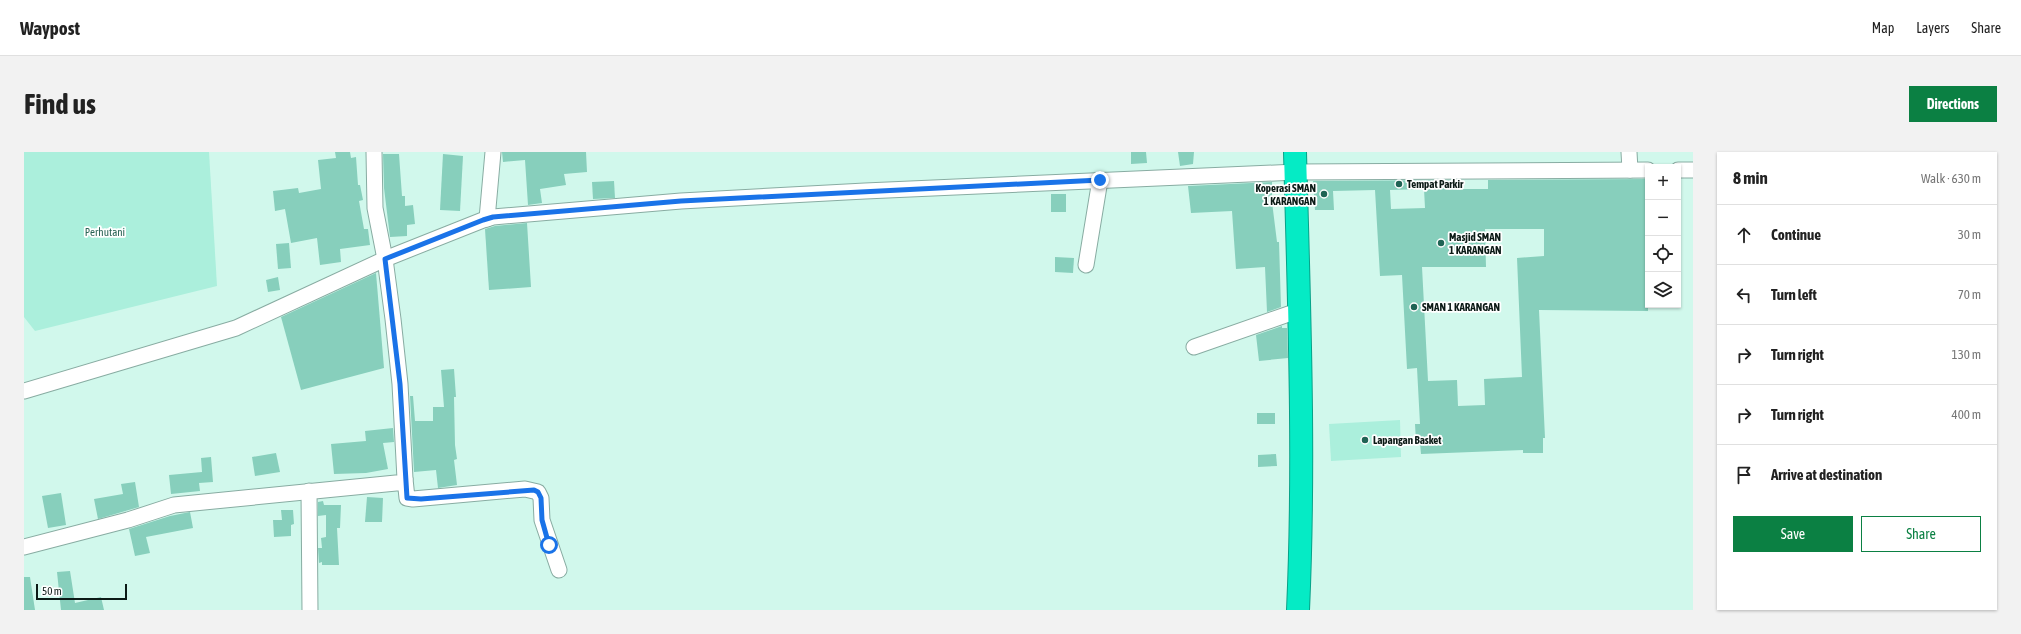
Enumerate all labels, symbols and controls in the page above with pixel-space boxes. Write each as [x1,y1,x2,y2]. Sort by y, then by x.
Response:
text: Waypost [20,17,80,39]
text: Map [1872,20,1894,36]
text: Layers [1916,20,1949,36]
text: Share [1971,20,2001,36]
button: Directions [1909,86,1997,122]
text: Find us [24,88,96,120]
map controls [1645,164,1681,308]
button: + [1645,164,1681,200]
text: 8 min [1733,168,1768,188]
route end [1091,171,1109,189]
text: Walk · 630 m [1921,171,1981,186]
place label: Tempat Parkir [1407,178,1464,190]
marker: Tempat Parkir [1394,179,1404,189]
place label: Koperasi SMAN 1 KARANGAN [1256,182,1316,207]
marker: Koperasi SMAN 1 KARANGAN [1319,189,1329,199]
button: − [1645,200,1681,236]
icon: ahead [1733,224,1755,246]
park label: Perhutani [85,226,125,238]
text: Continue [1771,226,1821,243]
text: 30 m [1958,227,1981,242]
place label: Masjid SMAN 1 KARANGAN [1449,231,1502,256]
button: locate [1645,236,1681,272]
marker: Masjid SMAN 1 KARANGAN [1436,238,1446,248]
button: layers [1645,272,1681,308]
icon: left [1733,284,1755,306]
text: Turn left [1771,286,1817,303]
text: 70 m [1958,287,1981,302]
place label: SMAN 1 KARANGAN [1422,301,1500,313]
marker: SMAN 1 KARANGAN [1409,302,1419,312]
icon: right [1733,344,1755,366]
text: Turn right [1771,346,1824,363]
text: 130 m [1952,347,1981,362]
icon: right [1733,404,1755,426]
text: Turn right [1771,406,1824,423]
text: 400 m [1952,407,1981,422]
place label: Lapangan Basket [1373,434,1442,446]
marker: Lapangan Basket [1360,435,1370,445]
icon: arrive [1733,464,1755,486]
text: Arrive at destination [1771,466,1882,483]
button: Save [1733,516,1853,552]
button: Share [1861,516,1981,552]
route start [540,536,558,554]
scale bar [36,582,127,601]
text: 50 m [42,585,62,597]

